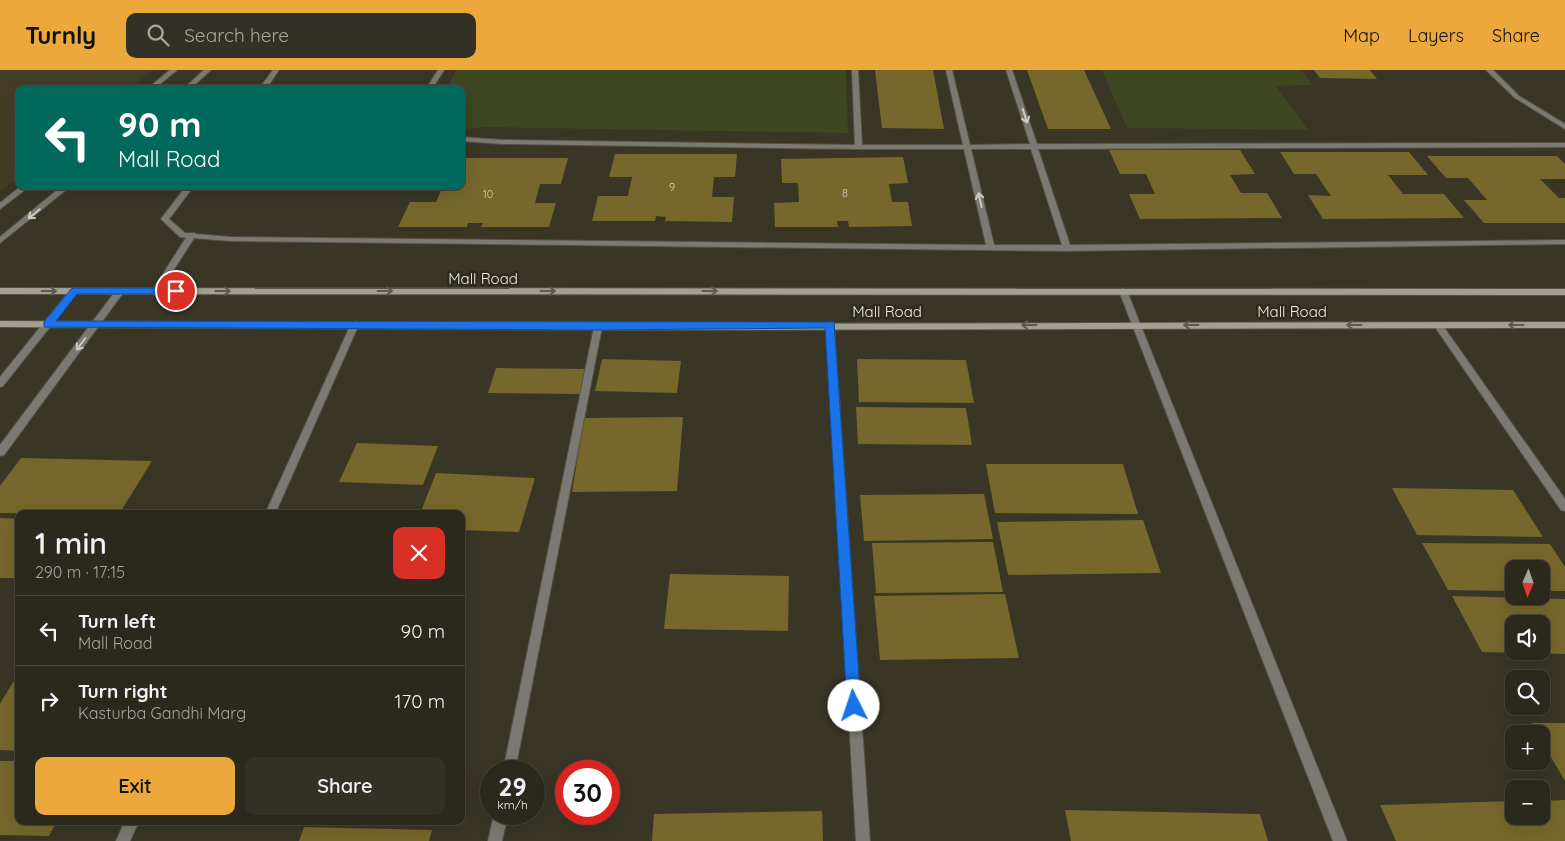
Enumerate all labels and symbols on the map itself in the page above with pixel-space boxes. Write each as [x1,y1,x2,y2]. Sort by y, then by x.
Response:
one-way arrow [1020,108,1030,124]
house number: 9 [669,180,675,194]
house number: 8 [842,186,848,200]
house number: 10 [483,187,493,201]
one-way arrow [975,192,984,208]
one-way arrow [27,208,40,219]
street label: Mall Road [448,269,518,288]
pin [155,270,197,312]
one-way arrow [40,286,56,296]
one-way arrow [214,286,230,296]
one-way arrow [376,286,393,296]
one-way arrow [539,286,555,296]
one-way arrow [702,286,718,296]
street label: Mall Road [852,302,922,321]
street label: Mall Road [1257,302,1327,321]
one-way arrow [1021,320,1038,330]
one-way arrow [1184,320,1200,330]
one-way arrow [1346,320,1362,330]
one-way arrow [1509,320,1525,330]
one-way arrow [75,337,86,350]
north arrow [1505,560,1550,605]
position arrow [827,679,879,731]
speed limit sign: 30 [555,760,620,825]

